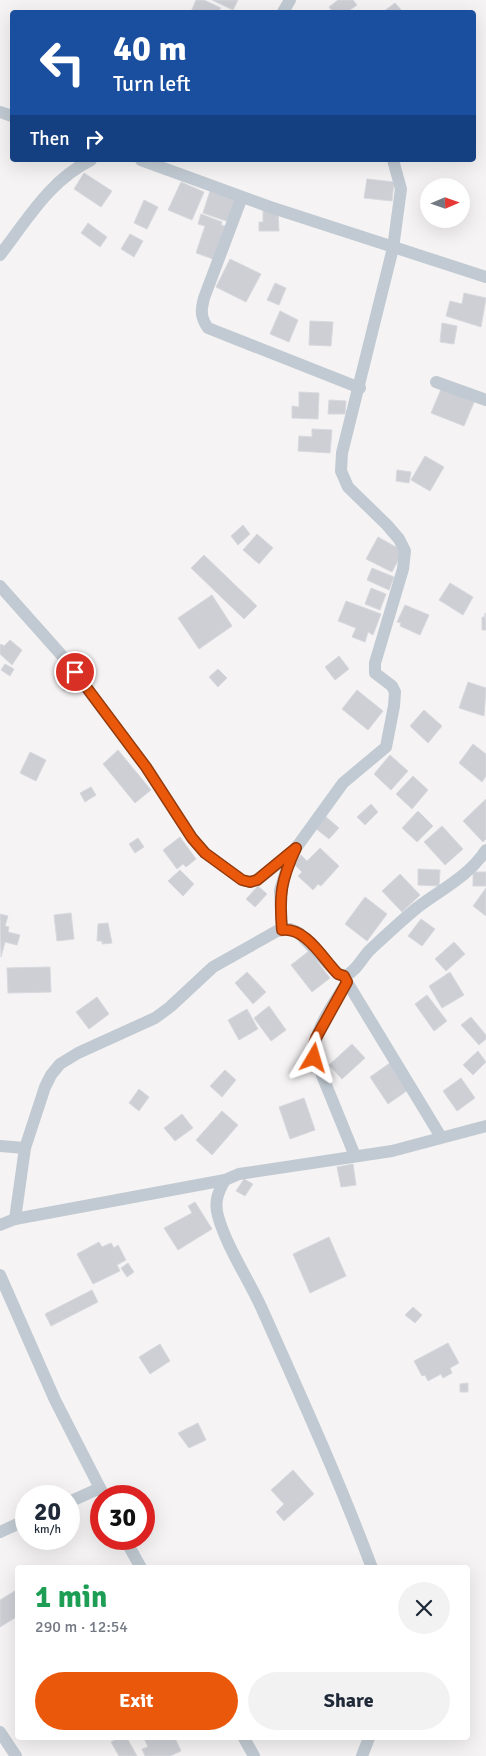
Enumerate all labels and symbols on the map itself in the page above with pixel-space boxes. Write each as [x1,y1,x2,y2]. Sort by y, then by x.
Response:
north arrow [420,178,470,228]
pin [54,651,96,693]
position arrow [287,1031,339,1083]
speed limit sign: 30 [90,1485,155,1550]

